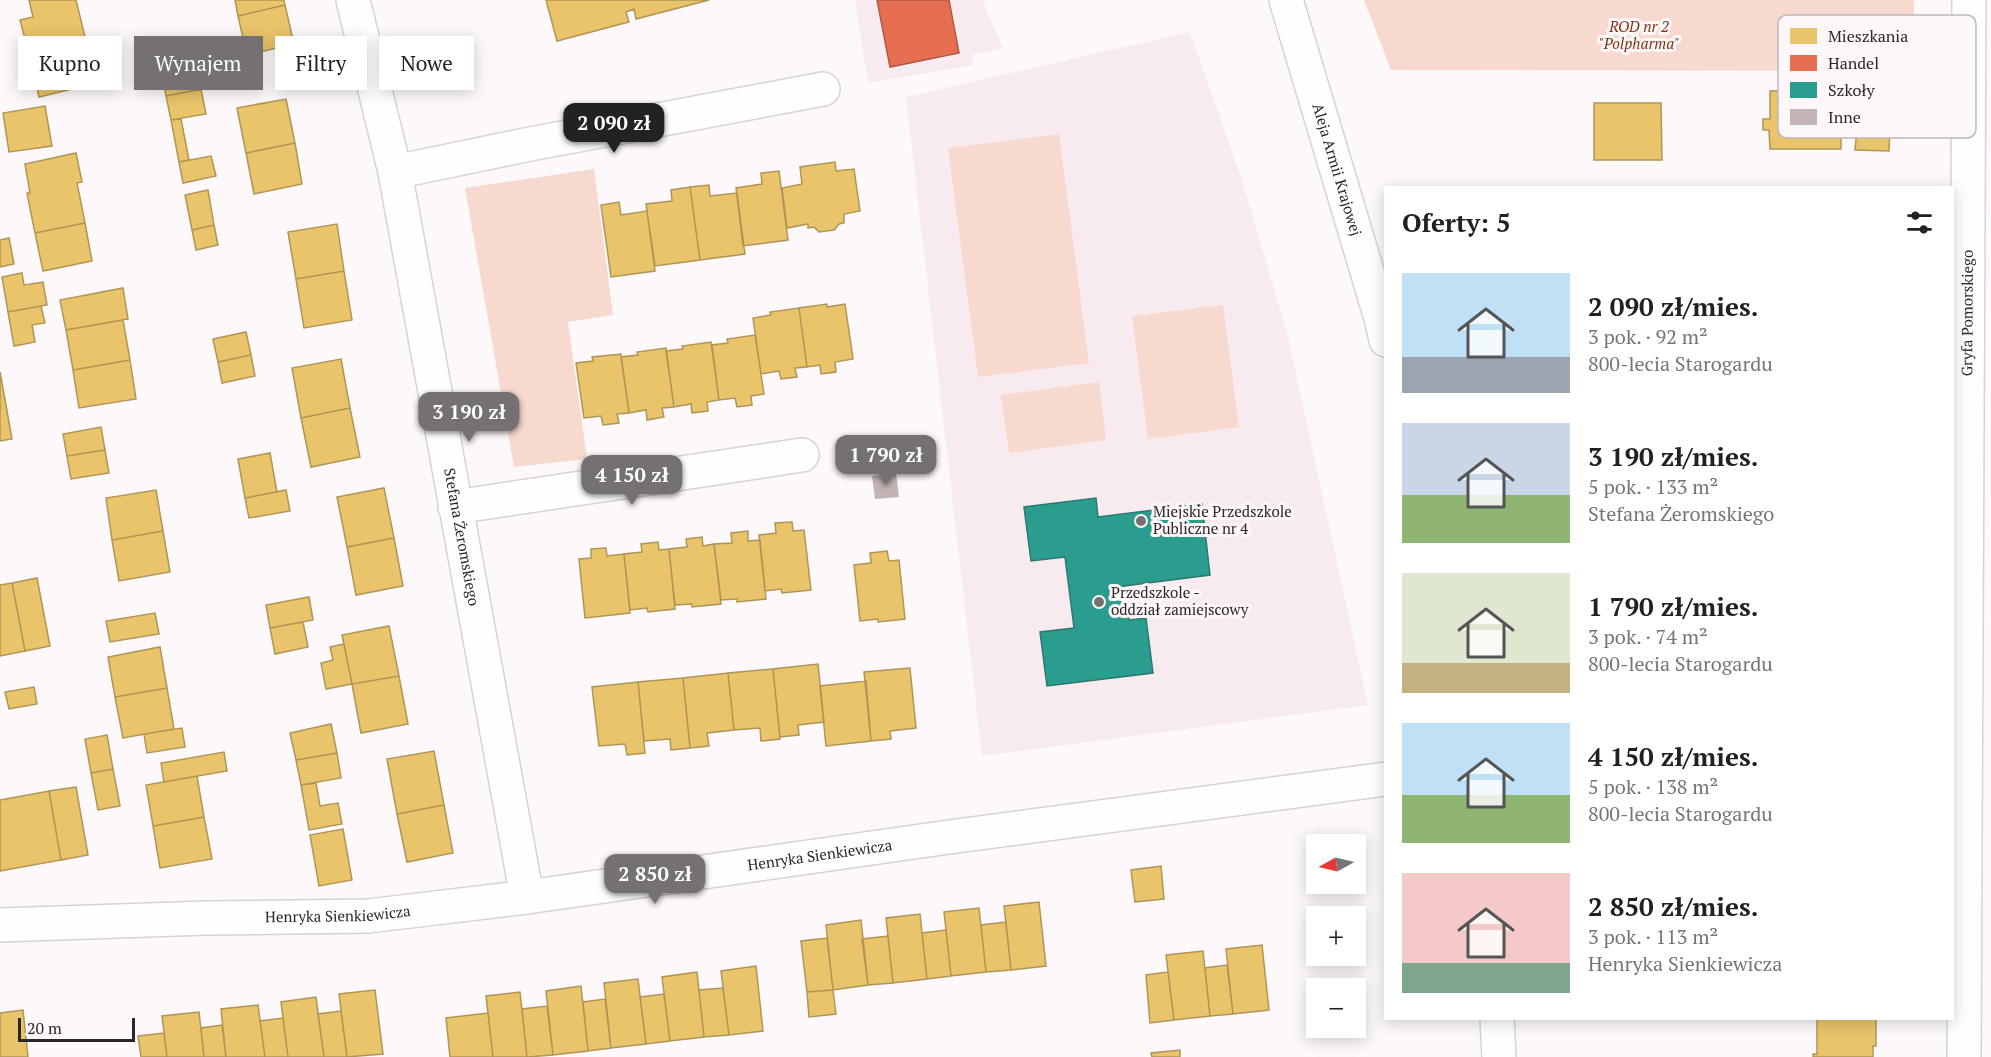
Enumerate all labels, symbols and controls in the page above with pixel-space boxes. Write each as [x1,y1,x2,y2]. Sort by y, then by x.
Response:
legend [1778,15,1976,138]
park label: ROD nr 2 "Polpharma" [1599,16,1679,53]
text: Mieszkania [1828,25,1908,47]
chip: Kupno [18,36,122,90]
chip: Wynajem [134,36,263,90]
chip: Filtry [275,36,367,90]
chip: Nowe [379,36,474,90]
text: Handel [1828,52,1879,74]
text: Szkoły [1828,79,1875,101]
street label: Aleja Armii Krajowej [1308,101,1367,238]
pin: 2 090 zł [552,103,676,154]
text: Inne [1828,106,1861,128]
text: 2 090 zł [577,109,651,136]
text: Oferty: 5 [1402,205,1511,239]
icon: filters [1903,206,1936,239]
street label: Gryfa Pomorskiego [1956,250,1977,376]
text: 2 090 zł/mies. [1588,289,1758,323]
icon: home [1450,297,1522,369]
text: 3 pok. · 92 m² [1588,323,1708,350]
text: 800-lecia Starogardu [1588,350,1773,377]
pin: 3 190 zł [407,392,531,443]
text: 3 190 zł [432,398,506,425]
pin: 1 790 zł [824,435,948,486]
text: 3 190 zł/mies. [1588,439,1758,473]
text: 1 790 zł [849,441,923,468]
icon: home [1450,447,1522,519]
pin: 4 150 zł [570,455,694,506]
text: 4 150 zł [595,461,669,488]
street label: Stefana Żeromskiego [440,466,485,607]
text: 5 pok. · 133 m² [1588,473,1718,500]
text: Stefana Żeromskiego [1588,500,1774,527]
place label: Miejskie Przedszkole Publiczne nr 4 [1153,501,1292,538]
marker: Miejskie Przedszkole Publiczne nr 4 [1134,514,1148,528]
place label: Przedszkole - oddział zamiejscowy [1111,582,1249,619]
text: 1 790 zł/mies. [1588,589,1758,623]
marker: Przedszkole - oddział zamiejscowy [1092,595,1106,609]
icon: home [1450,597,1522,669]
text: 3 pok. · 74 m² [1588,623,1708,650]
text: 800-lecia Starogardu [1588,650,1773,677]
text: 4 150 zł/mies. [1588,739,1758,773]
icon: home [1450,747,1522,819]
text: 5 pok. · 138 m² [1588,773,1718,800]
text: 800-lecia Starogardu [1588,800,1773,827]
street label: Henryka Sienkiewicza [746,834,894,875]
north arrow [1306,834,1366,894]
map controls [1306,834,1366,1038]
pin: 2 850 zł [593,854,717,905]
text: 2 850 zł [618,860,692,887]
text: 2 850 zł/mies. [1588,889,1758,923]
icon: home [1450,897,1522,969]
street label: Henryka Sienkiewicza [265,900,412,926]
button: + [1306,906,1366,966]
text: 3 pok. · 113 m² [1588,923,1718,950]
text: Henryka Sienkiewicza [1588,950,1782,977]
button: − [1306,978,1366,1038]
scale bar [18,1015,135,1042]
text: 20 m [27,1017,62,1039]

